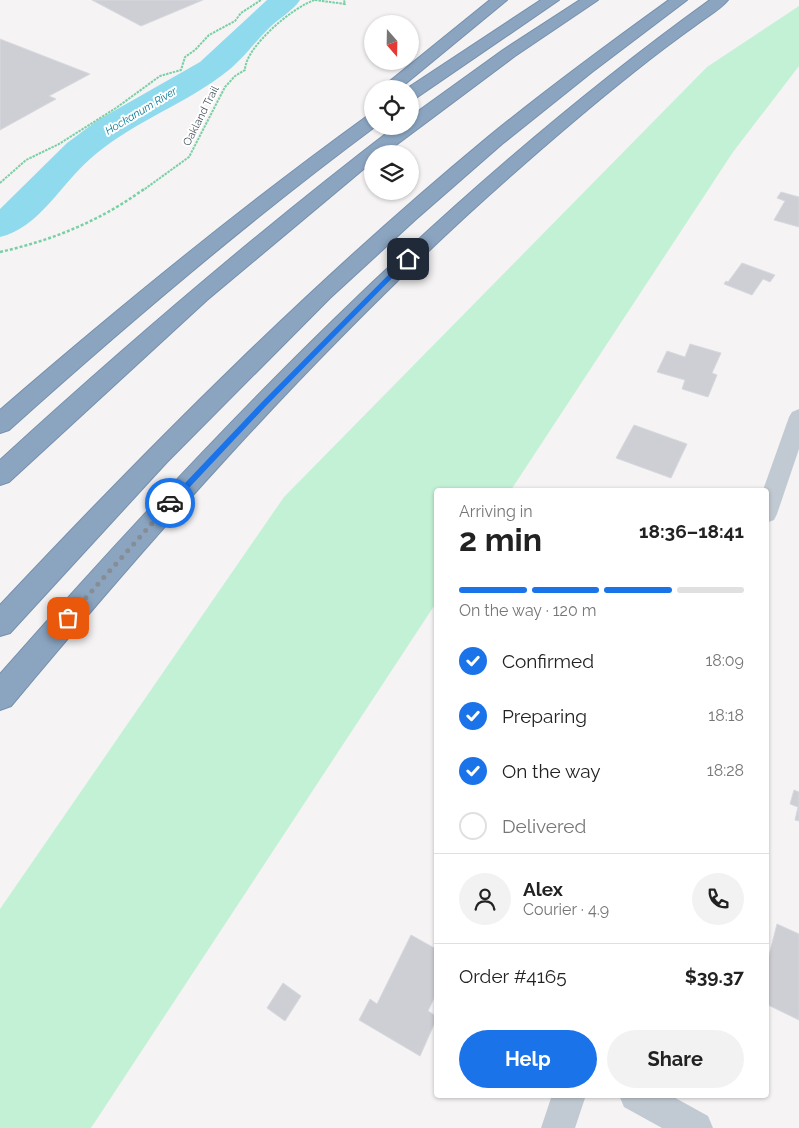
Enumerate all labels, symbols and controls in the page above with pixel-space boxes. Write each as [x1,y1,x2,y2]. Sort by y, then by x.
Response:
north arrow [364,15,419,70]
map controls [364,15,419,200]
button: locate [364,80,419,135]
water label: Hockanum River [103,84,180,137]
street label: Oakland Trail [180,84,222,148]
button: layers [364,145,419,200]
pin [387,238,429,280]
icon: home [394,245,422,273]
courier [145,478,195,528]
icon: car [156,489,184,517]
text: Arriving in [459,502,533,521]
text: 18:36–18:41 [639,520,744,542]
text: 2 min [459,521,542,558]
pin [47,597,89,639]
text: On the way · 120 m [459,601,597,620]
icon: bag [54,604,82,632]
icon: check [459,647,487,675]
text: Confirmed [502,650,594,672]
text: 18:09 [705,651,744,670]
icon: check [459,702,487,730]
text: Preparing [502,705,587,727]
text: 18:18 [708,706,744,725]
icon: check [459,757,487,785]
text: On the way [502,760,601,782]
text: 18:28 [707,761,744,780]
text: Delivered [502,815,586,837]
button: person [459,873,511,925]
button: phone [692,873,744,925]
text: Alex [523,878,563,900]
text: Courier · 4.9 [523,900,609,919]
text: Order #4165 [459,965,567,987]
text: $39.37 [685,965,744,987]
button: Help [459,1030,597,1088]
button: Share [607,1030,744,1088]

